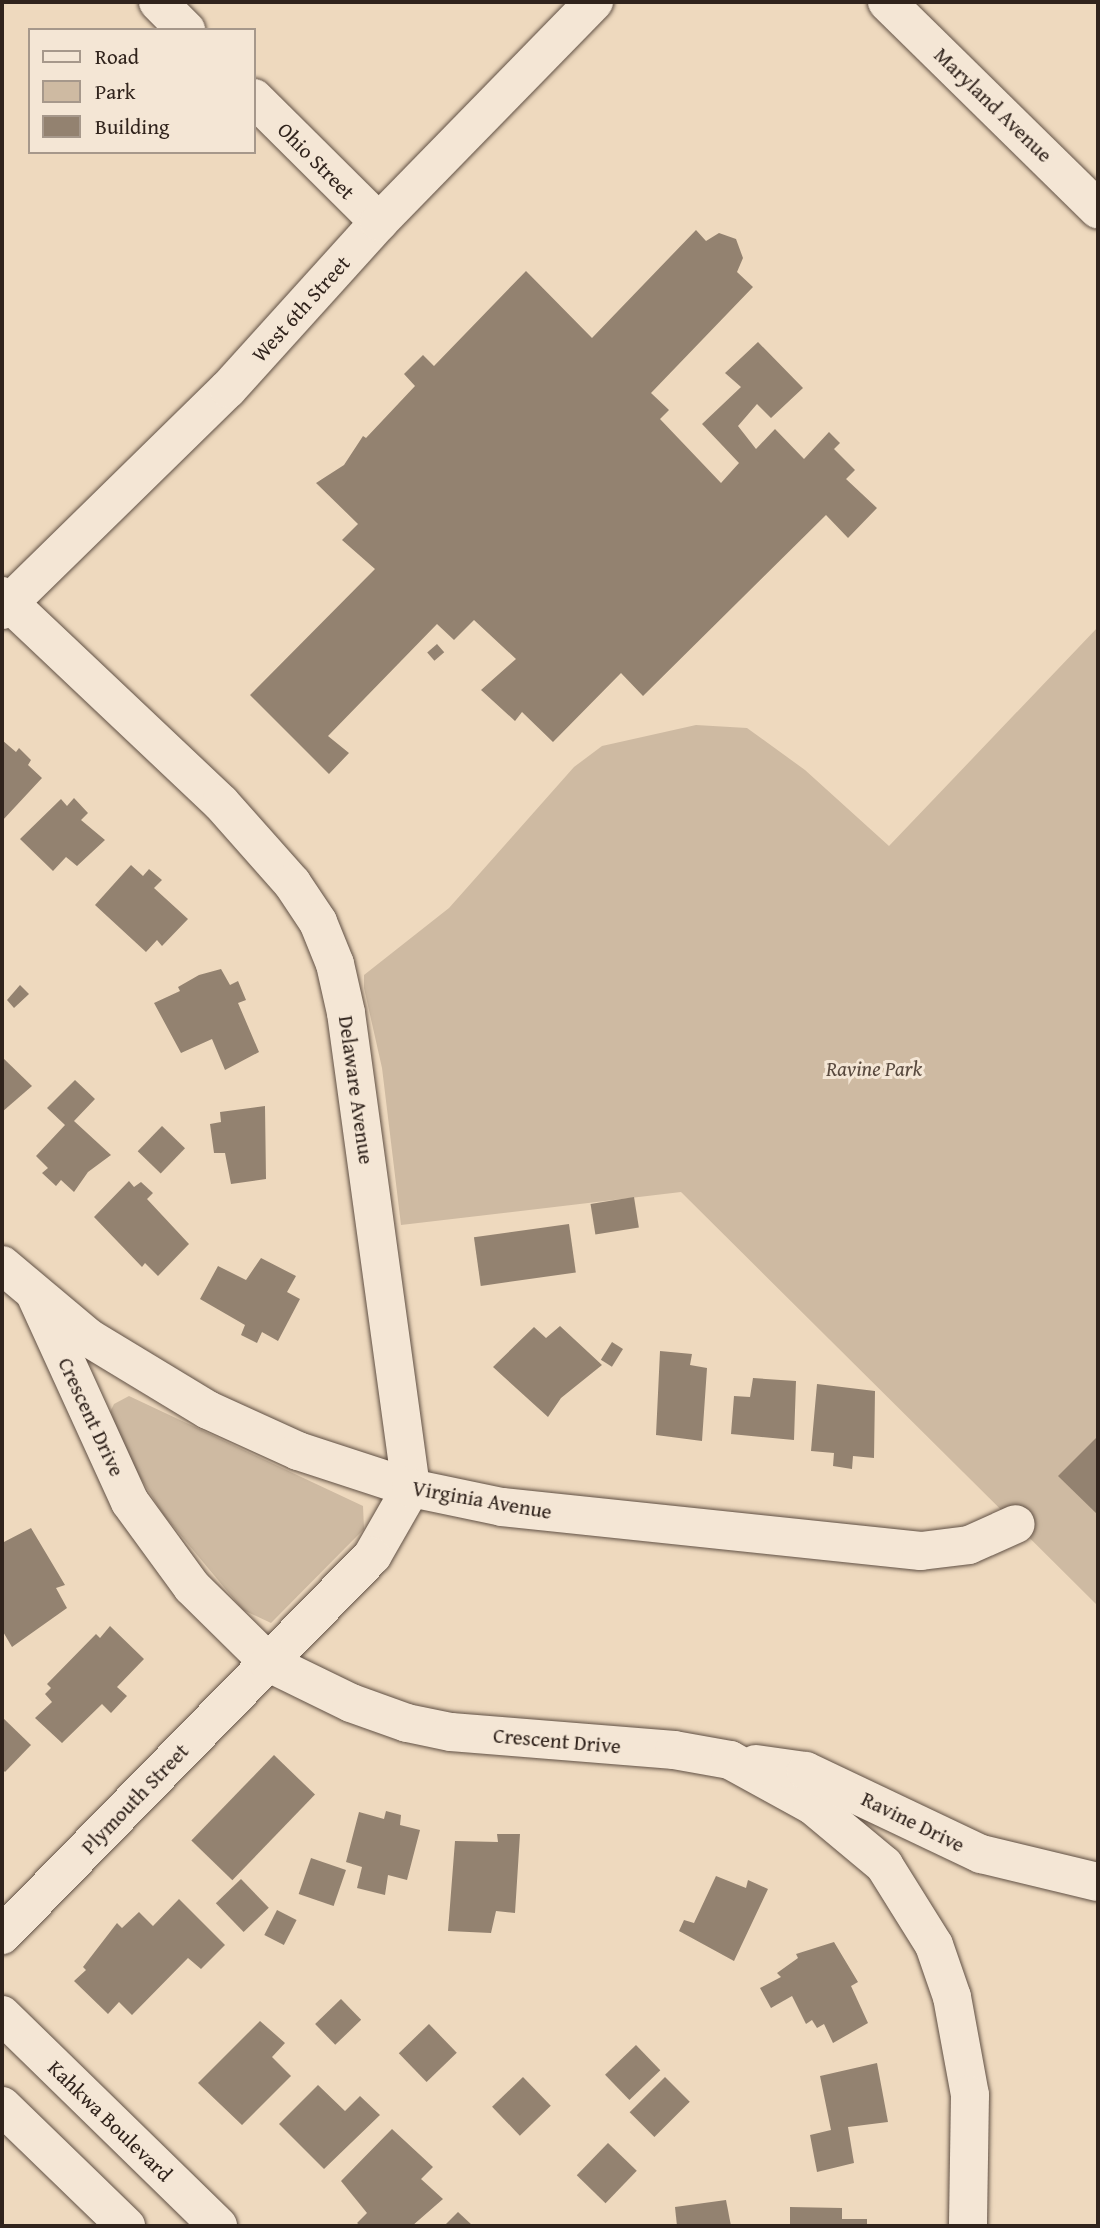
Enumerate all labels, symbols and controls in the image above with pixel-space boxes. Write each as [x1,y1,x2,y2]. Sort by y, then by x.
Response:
legend [28,28,256,154]
text: Road [95,41,139,72]
street label: Maryland Avenue [929,42,1057,168]
text: Park [95,76,136,107]
text: Building [95,111,169,142]
street label: Ohio Street [272,117,360,205]
street label: West 6th Street [247,251,355,367]
street label: Delaware Avenue [333,1014,379,1166]
park label: Ravine Park [826,1056,922,1082]
street label: Crescent Drive [53,1354,129,1480]
street label: Virginia Avenue [410,1475,554,1525]
street label: Crescent Drive [492,1723,622,1759]
street label: Plymouth Street [76,1739,194,1859]
street label: Ravine Drive [857,1786,969,1858]
street label: Kahkwa Boulevard [43,2055,177,2187]

